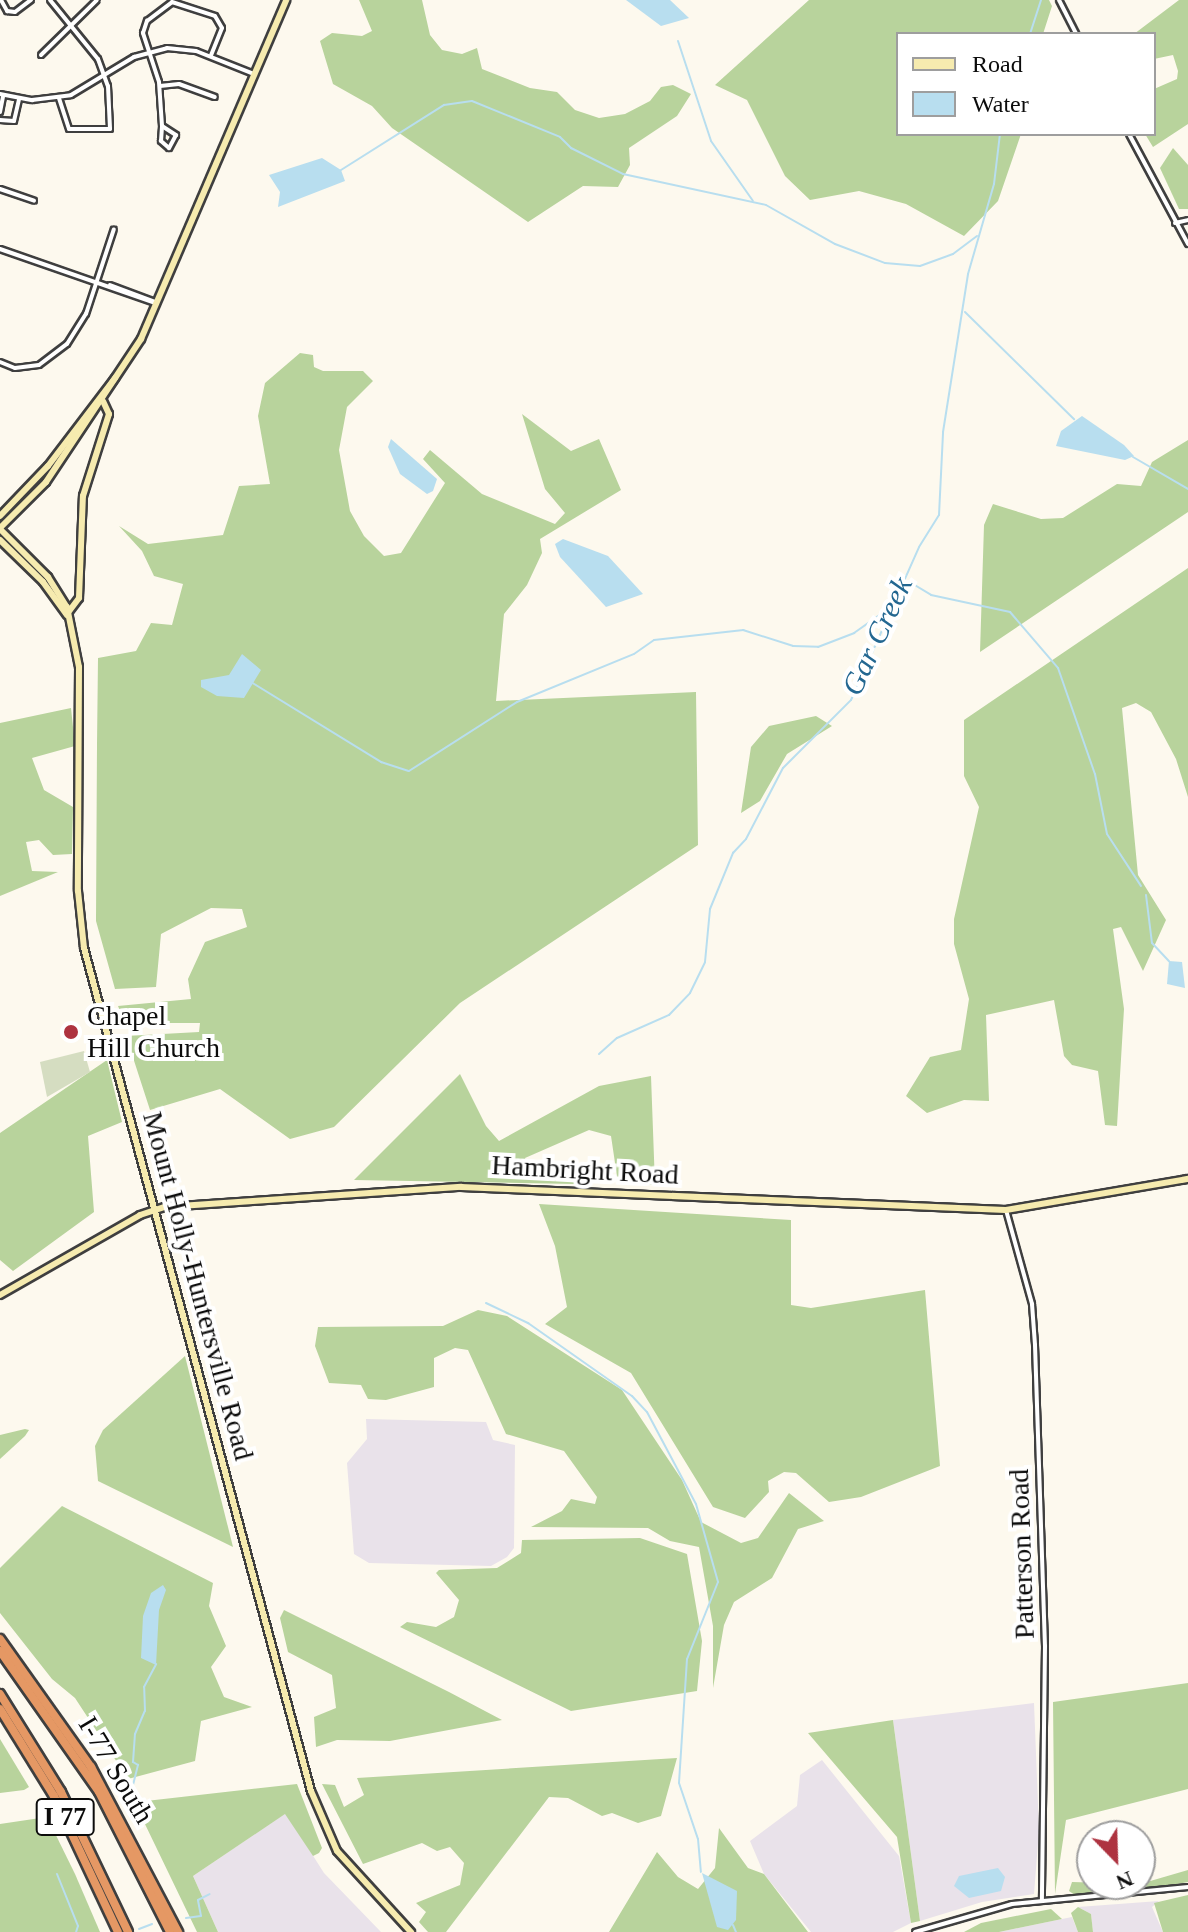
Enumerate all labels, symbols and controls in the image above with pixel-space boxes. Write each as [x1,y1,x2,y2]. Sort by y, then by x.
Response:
legend [896,32,1156,136]
text: Road [972,51,1023,77]
text: Water [972,91,1029,117]
water label: Gar Creek [834,571,920,701]
place label: Chapel Hill Church [87,999,220,1065]
marker: Chapel Hill Church [62,1023,80,1041]
street label: Mount Holly-Huntersville Road [135,1108,261,1464]
street label: Hambright Road [491,1148,679,1192]
street label: Patterson Road [1002,1468,1042,1640]
street label: I-77 South [71,1710,161,1830]
road number: I 77 [35,1795,95,1839]
north arrow [1076,1820,1156,1900]
text: N [1113,1866,1137,1895]

